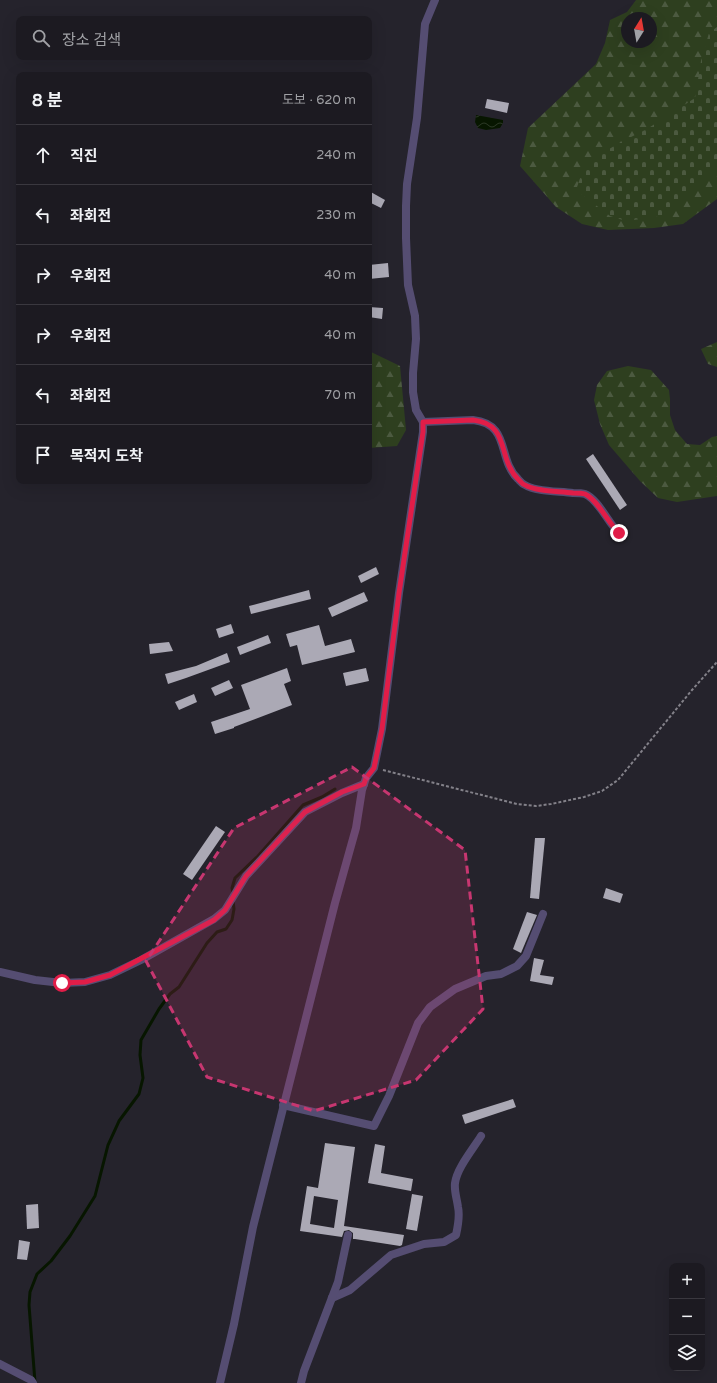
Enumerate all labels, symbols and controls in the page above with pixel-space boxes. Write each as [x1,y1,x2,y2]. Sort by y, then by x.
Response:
north arrow [621,12,657,48]
search box [16,16,372,60]
icon: search [30,27,52,49]
text: 장소 검색 [62,31,121,49]
text: 8 분 [32,90,63,111]
text: 도보 · 620 m [282,92,356,108]
icon: ahead [32,144,54,166]
text: 직진 [70,147,98,165]
text: 240 m [316,147,356,163]
icon: left [32,204,54,226]
text: 좌회전 [70,207,111,225]
text: 230 m [316,207,356,223]
icon: right [32,264,54,286]
text: 우회전 [70,267,111,285]
text: 40 m [324,267,356,283]
icon: right [32,324,54,346]
text: 우회전 [70,327,111,345]
text: 40 m [324,327,356,343]
icon: left [32,384,54,406]
text: 좌회전 [70,387,111,405]
text: 70 m [324,387,356,403]
icon: arrive [32,444,54,466]
text: 목적지 도착 [70,447,143,465]
route end [610,524,628,542]
route start [53,974,71,992]
map controls [669,1263,705,1371]
button: + [669,1263,705,1299]
button: − [669,1299,705,1335]
button: layers [669,1335,705,1371]

